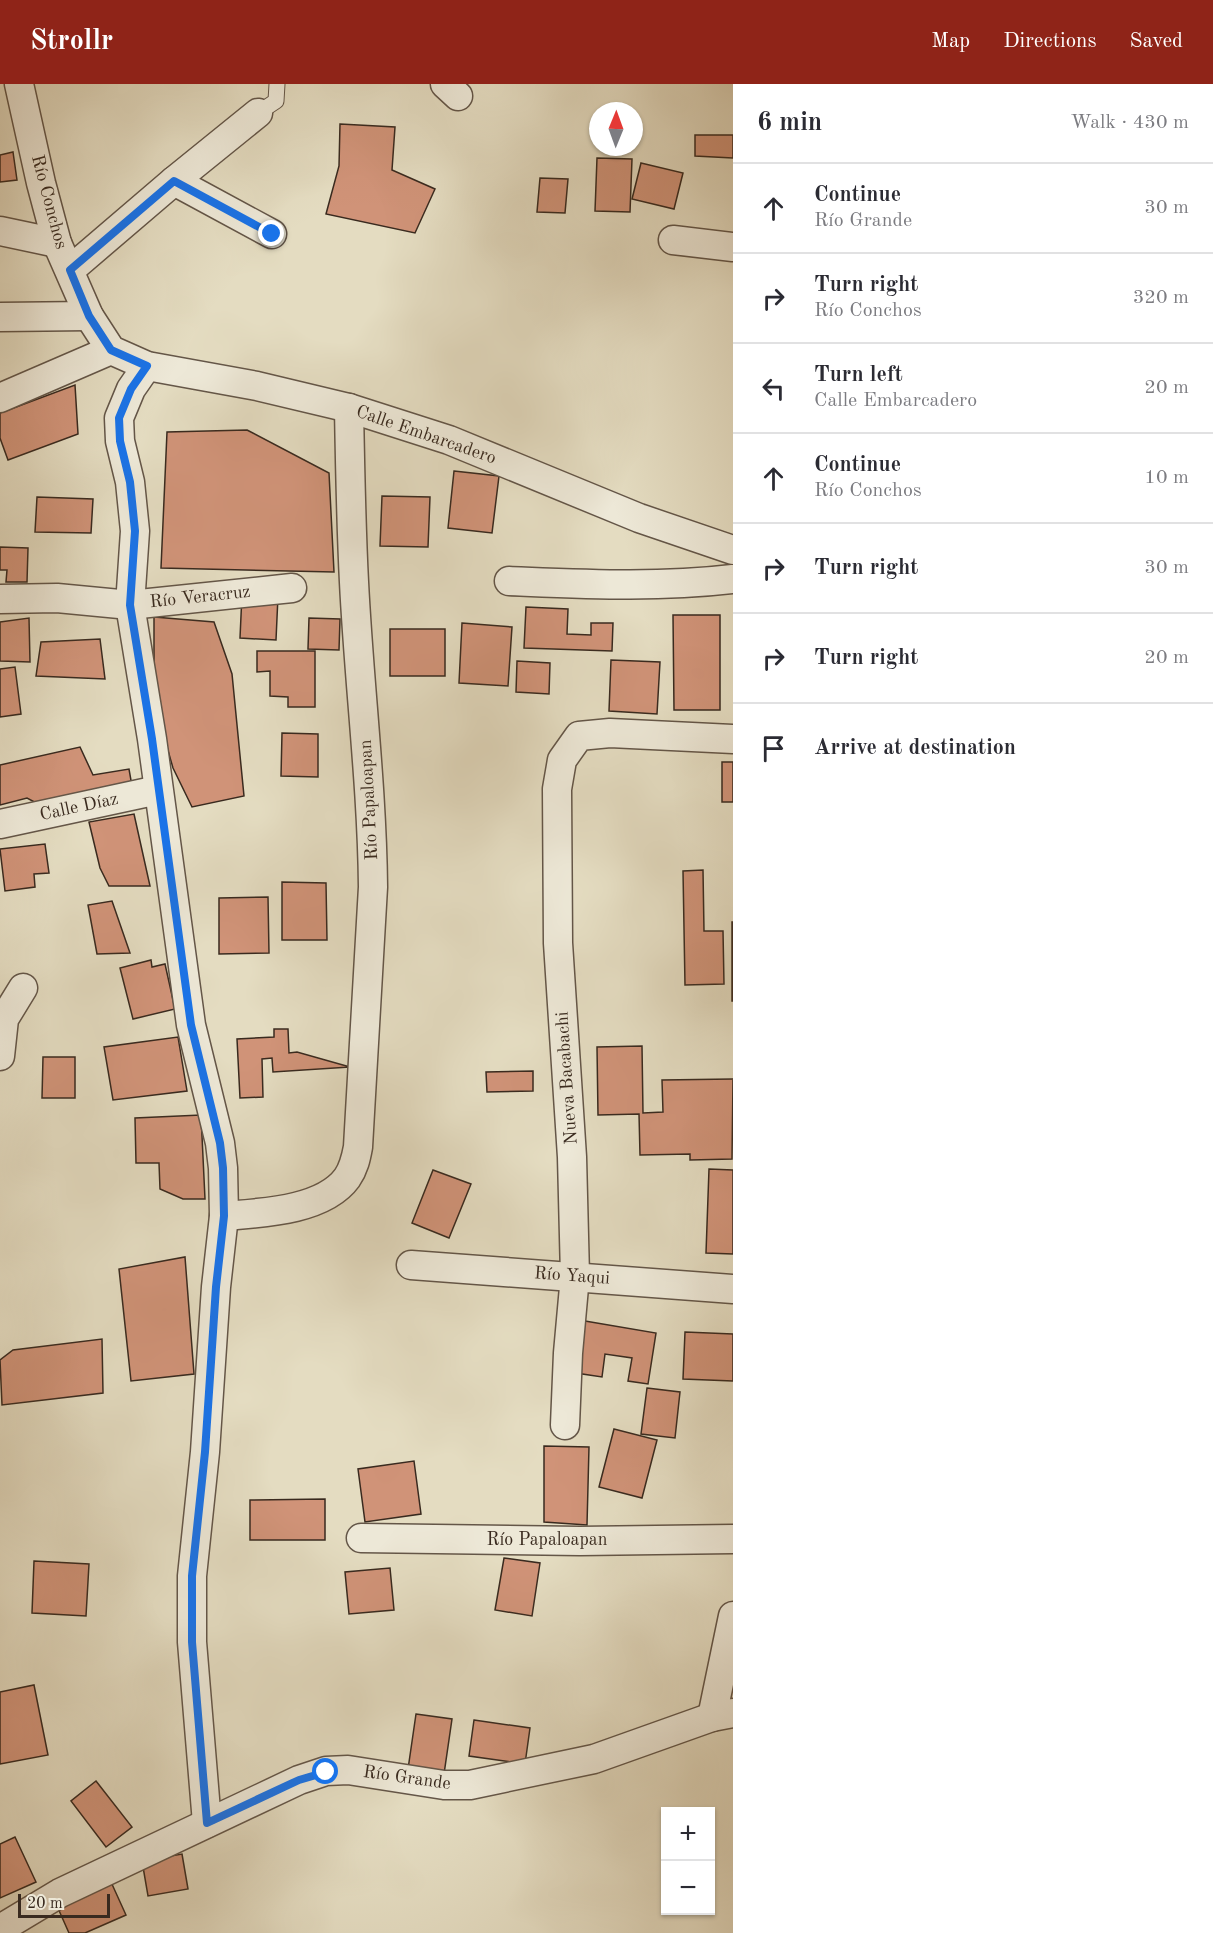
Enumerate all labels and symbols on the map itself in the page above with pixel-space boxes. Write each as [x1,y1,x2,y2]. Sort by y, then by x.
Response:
north arrow [589,102,643,156]
street label: Río Conchos [28,153,70,251]
route end [258,220,284,246]
street label: Calle Embarcadero [354,403,498,467]
street label: Río Veracruz [149,583,251,611]
street label: Río Papaloapan [357,739,381,861]
street label: Calle Díaz [38,790,120,824]
street label: Nueva Bacabachi [553,1011,581,1145]
street label: Río Yaqui [533,1264,611,1288]
street label: Río Papaloapan [487,1531,608,1549]
route start [312,1758,338,1784]
street label: Río Grande [362,1763,452,1793]
scale bar [18,1891,110,1918]

